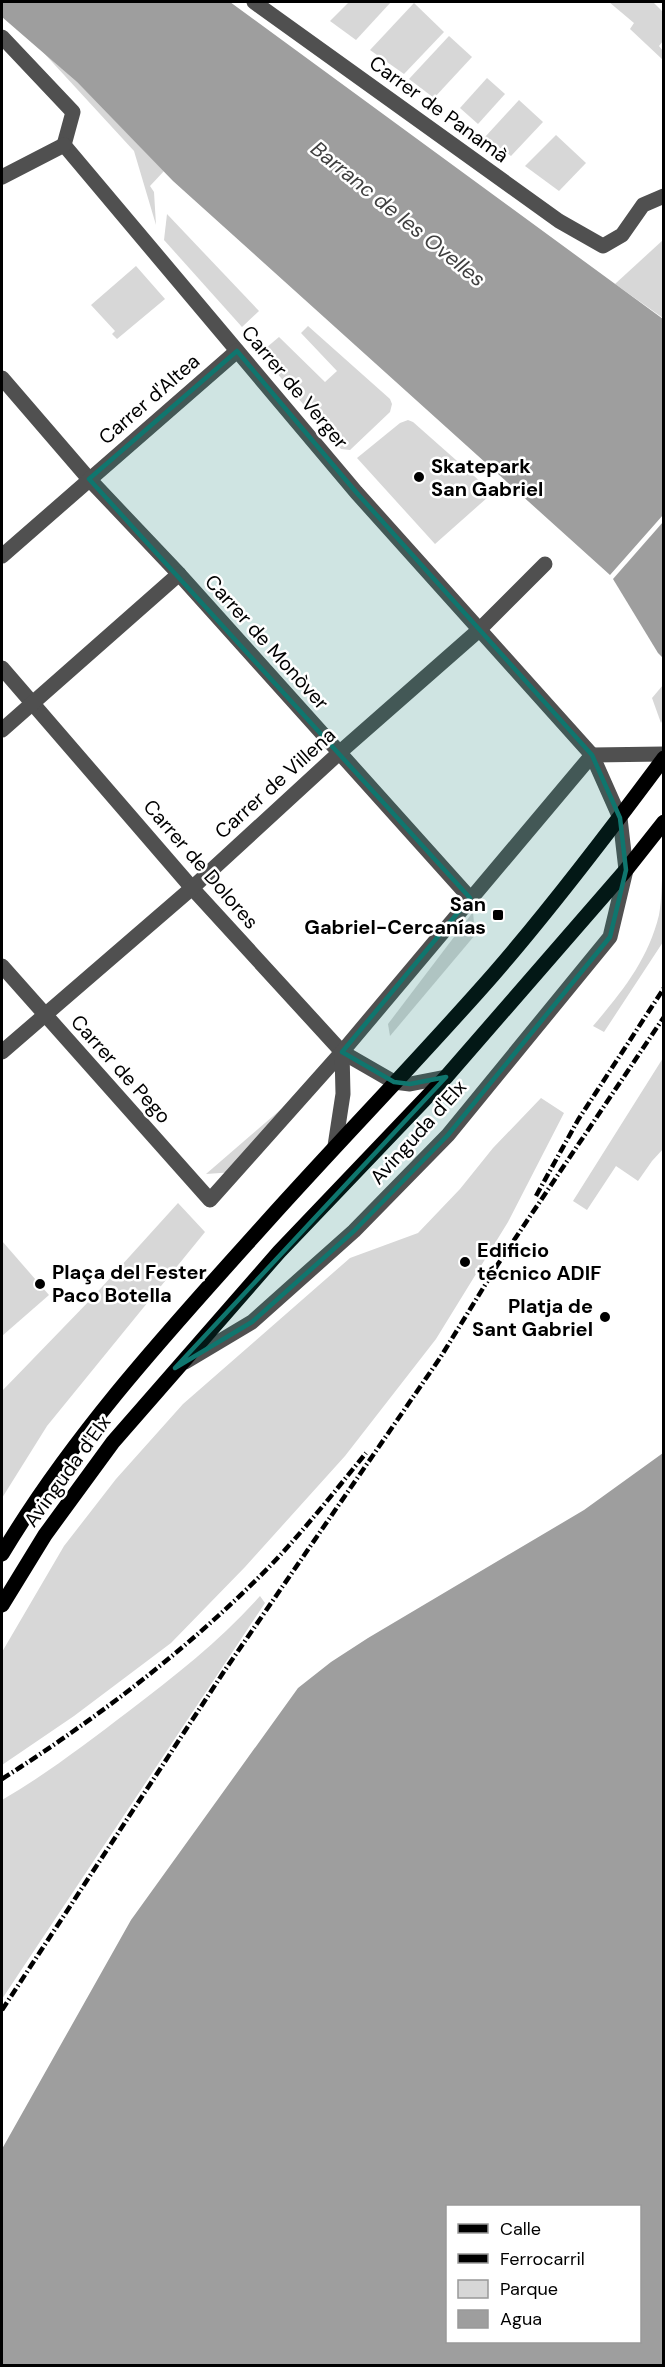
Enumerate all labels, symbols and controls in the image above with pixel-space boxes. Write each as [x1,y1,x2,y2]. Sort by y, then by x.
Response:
street label: Carrer de Panamà [364,50,514,168]
water label: Barranc de les Ovelles [305,135,491,293]
street label: Carrer de Verger [236,320,354,454]
street label: Carrer d'Altea [93,348,205,450]
place label: Skatepark San Gabriel [431,453,543,502]
marker: Skatepark San Gabriel [412,470,426,484]
street label: Carrer de Monòver [199,569,335,715]
street label: Carrer de Villena [209,722,341,844]
street label: Carrer de Dolores [138,794,264,934]
place label: San Gabriel-Cercanías [304,891,486,940]
marker: San Gabriel-Cercanías [491,908,505,922]
street label: Carrer de Pego [65,1009,177,1129]
street label: Avinguda d'Elx [364,1074,472,1190]
place label: Edificio técnico ADIF [477,1237,601,1286]
marker: Edificio técnico ADIF [458,1255,472,1269]
place label: Plaça del Fester Paco Botella [52,1259,207,1308]
marker: Plaça del Fester Paco Botella [33,1277,47,1291]
place label: Platja de Sant Gabriel [472,1293,593,1342]
marker: Platja de Sant Gabriel [598,1310,612,1324]
street label: Avinguda d'Elx [18,1410,116,1532]
legend [446,2205,641,2343]
text: Calle [500,2217,541,2241]
text: Ferrocarril [500,2247,585,2271]
text: Parque [500,2277,558,2301]
text: Agua [500,2307,542,2331]

